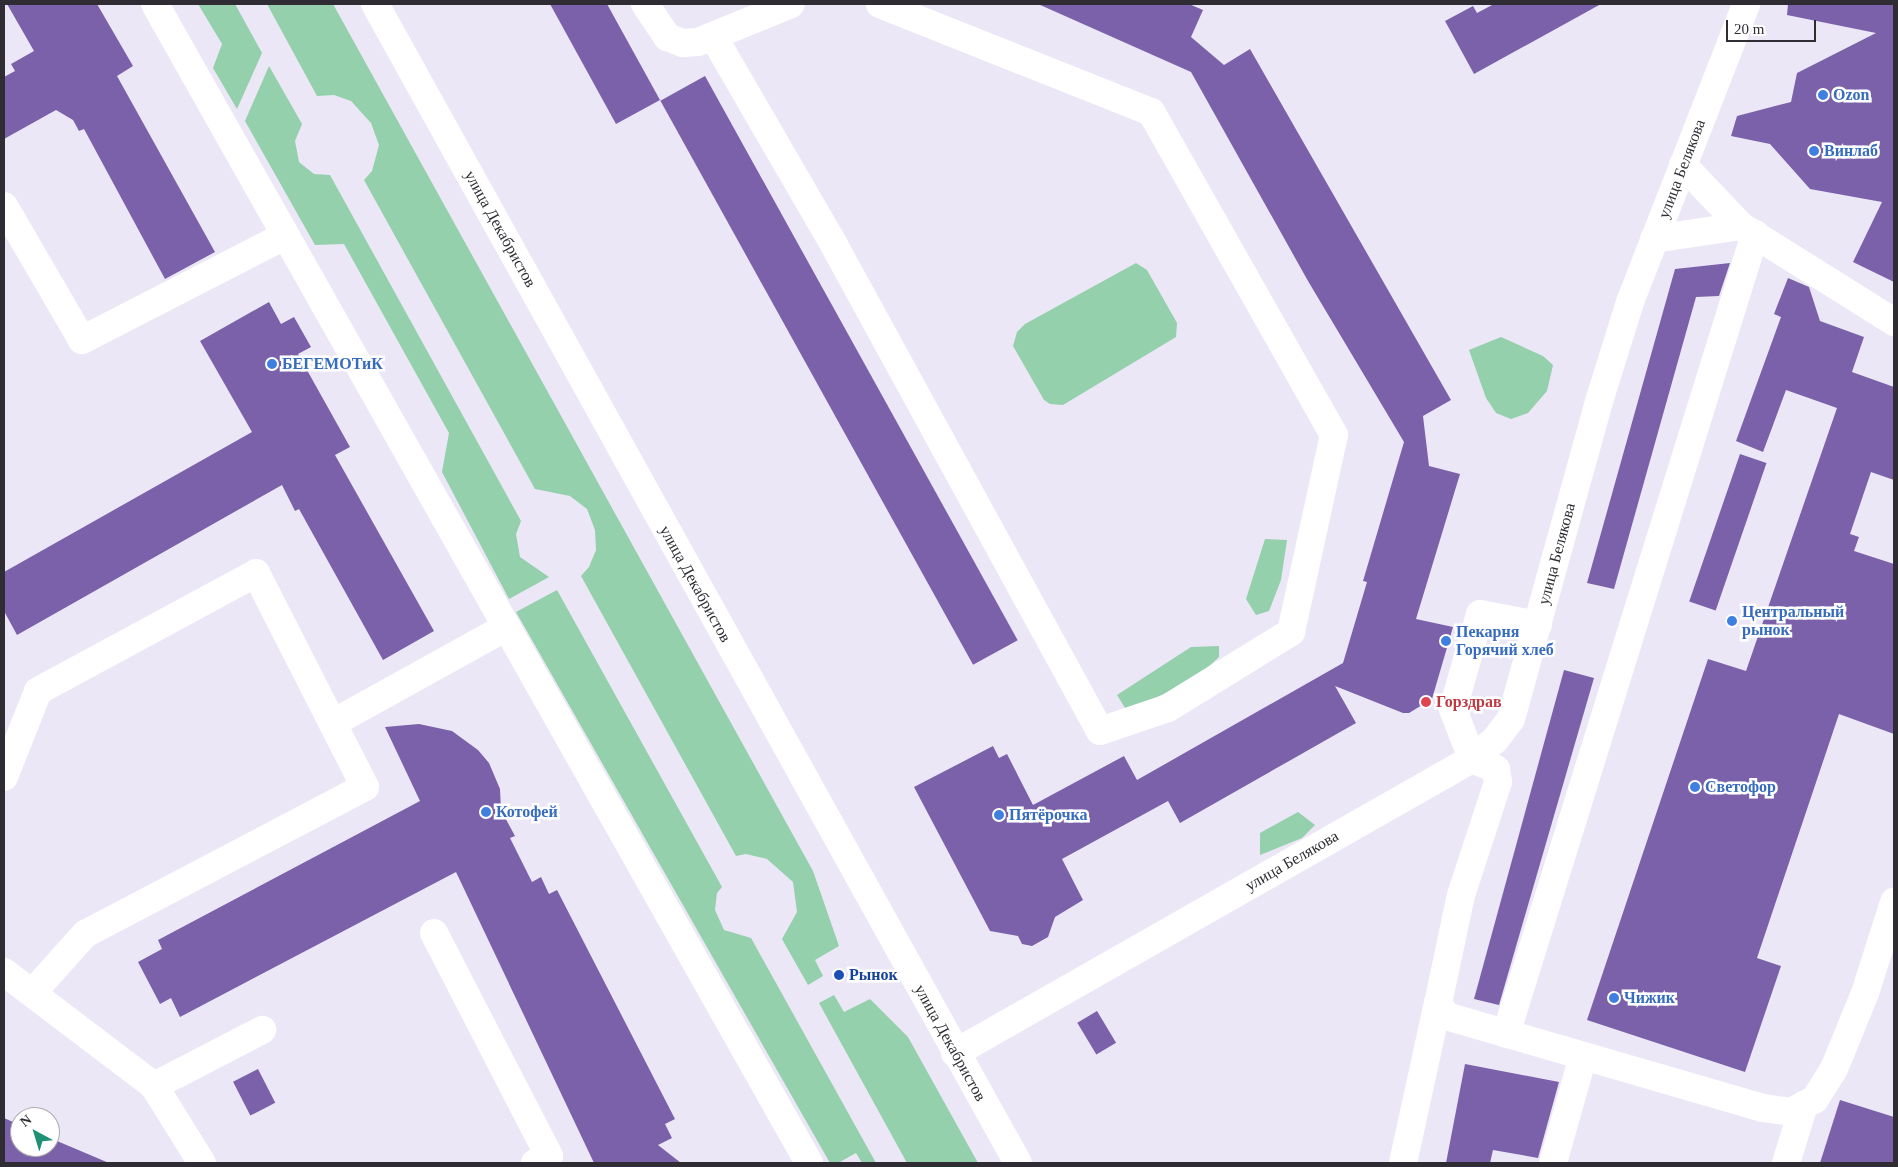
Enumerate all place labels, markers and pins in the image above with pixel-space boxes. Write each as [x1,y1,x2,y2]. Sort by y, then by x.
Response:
place label: Ozon [1833,85,1869,105]
marker: Ozon [1817,89,1829,101]
place label: Винлаб [1824,141,1878,161]
marker: Винлаб [1808,145,1820,157]
place label: БЕГЕМОТиК [282,354,383,374]
marker: БЕГЕМОТиК [266,358,278,370]
place label: Центральный рынок [1742,602,1844,640]
marker: Центральный рынок [1726,615,1738,627]
place label: Пекарня Горячий хлеб [1456,622,1554,660]
marker: Пекарня Горячий хлеб [1440,635,1452,647]
place label: Горздрав [1436,692,1502,712]
marker: Горздрав [1420,696,1432,708]
place label: Светофор [1705,777,1776,797]
marker: Светофор [1689,781,1701,793]
place label: Котофей [496,802,558,822]
place label: Пятёрочка [1009,805,1088,825]
marker: Котофей [480,806,492,818]
marker: Пятёрочка [993,809,1005,821]
place label: Рынок [849,965,898,985]
marker: Рынок [833,969,845,981]
place label: Чижик [1624,988,1675,1008]
marker: Чижик [1608,992,1620,1004]

